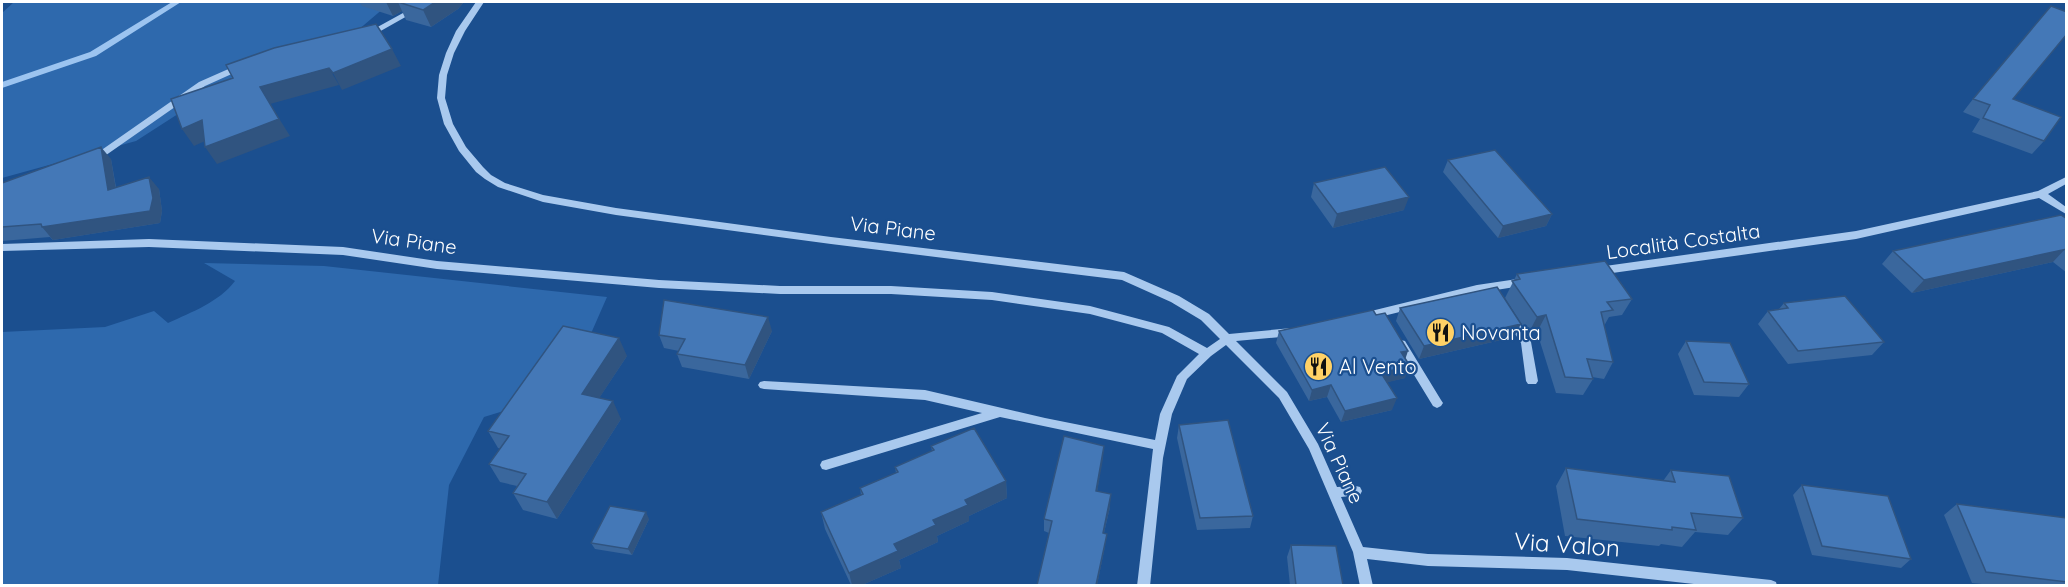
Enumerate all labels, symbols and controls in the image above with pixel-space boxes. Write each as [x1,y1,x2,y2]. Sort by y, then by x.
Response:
street label: Via Piane [849,210,937,246]
street label: Località Costalta [1604,218,1762,264]
street label: Via Piane [370,223,458,259]
restaurant icon: Novanta [1424,316,1456,348]
place label: Novanta [1461,320,1541,345]
restaurant icon: Al Vento [1302,350,1334,382]
place label: Al Vento [1339,354,1416,379]
street label: Via Piane [1310,419,1370,507]
street label: Via Valon [1513,525,1621,563]

